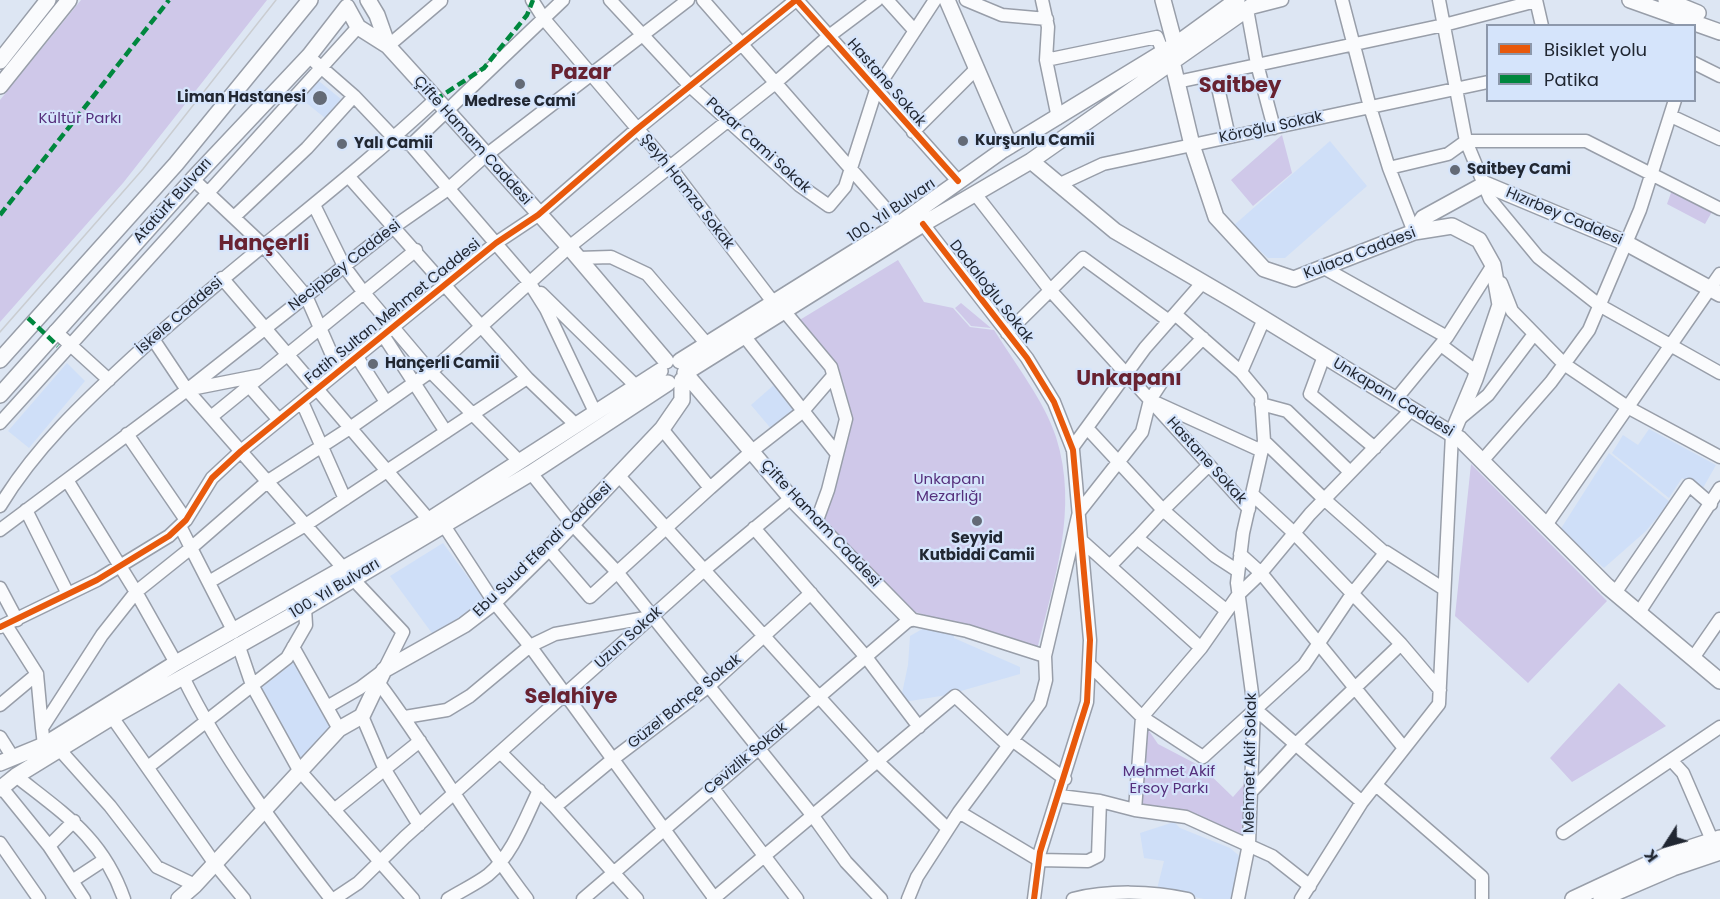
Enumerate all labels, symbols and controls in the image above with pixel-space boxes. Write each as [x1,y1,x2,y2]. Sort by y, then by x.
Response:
legend [1486,24,1696,102]
street label: Hastane Sokak [843,35,929,131]
text: Bisiklet yolu [1544,37,1647,62]
district label: Pazar [550,61,612,87]
text: Patika [1544,67,1599,92]
street label: Çifte Hamam Caddesi [409,73,535,209]
district label: Saitbey [1199,74,1281,100]
marker: Medrese Cami [513,77,527,91]
place label: Liman Hastanesi [177,89,306,107]
marker: Liman Hastanesi [311,89,329,107]
place label: Medrese Cami [464,93,576,111]
street label: Pazar Cami Sokak [702,94,814,198]
street label: Köroğlu Sokak [1218,108,1324,148]
park label: Kültür Parkı [39,110,121,128]
street label: Şeyh Hamza Sokak [636,131,738,253]
place label: Kurşunlu Camii [975,132,1095,150]
marker: Kurşunlu Camii [956,134,970,148]
place label: Yalı Camii [354,135,433,153]
marker: Yalı Camii [335,137,349,151]
street label: Atatürk Bulvarı [130,155,216,247]
place label: Saitbey Cami [1467,161,1571,179]
marker: Saitbey Cami [1448,163,1462,177]
street label: 100. Yıl Bulvarı [845,175,939,247]
street label: Hızırbey Caddesi [1503,184,1625,250]
street label: Necipbey Caddesi [285,217,405,315]
street label: Kulaca Caddesi [1301,224,1419,284]
district label: Hançerli [219,232,309,258]
street label: Fatih Sultan Mehmet Caddesi [302,236,484,388]
street label: Dadaloğlu Sokak [945,237,1037,347]
street label: İskele Caddesi [133,274,227,358]
place label: Hançerli Camii [385,355,499,373]
street label: Unkapanı Caddesi [1329,355,1457,441]
marker: Hançerli Camii [366,357,380,371]
district label: Unkapanı [1076,367,1182,393]
street label: Hastane Sokak [1162,414,1250,508]
street label: Çifte Hamam Caddesi [756,457,884,591]
park label: Unkapanı Mezarlığı [913,471,985,506]
street label: Ebu Suud Efendi Caddesi [470,479,616,621]
marker: Seyyid Kutbiddi Camii [970,514,984,528]
place label: Seyyid Kutbiddi Camii [919,530,1035,565]
street label: 100. Yıl Bulvarı [287,555,383,623]
street label: Uzun Sokak [592,603,666,673]
street label: Güzel Bahçe Sokak [625,651,745,753]
district label: Selahiye [525,685,617,711]
street label: Mehmet Akif Sokak [1241,693,1261,833]
street label: Cevizlik Sokak [701,719,791,799]
park label: Mehmet Akif Ersoy Parkı [1123,763,1215,798]
north arrow [1636,815,1696,875]
text: K [1638,845,1664,867]

